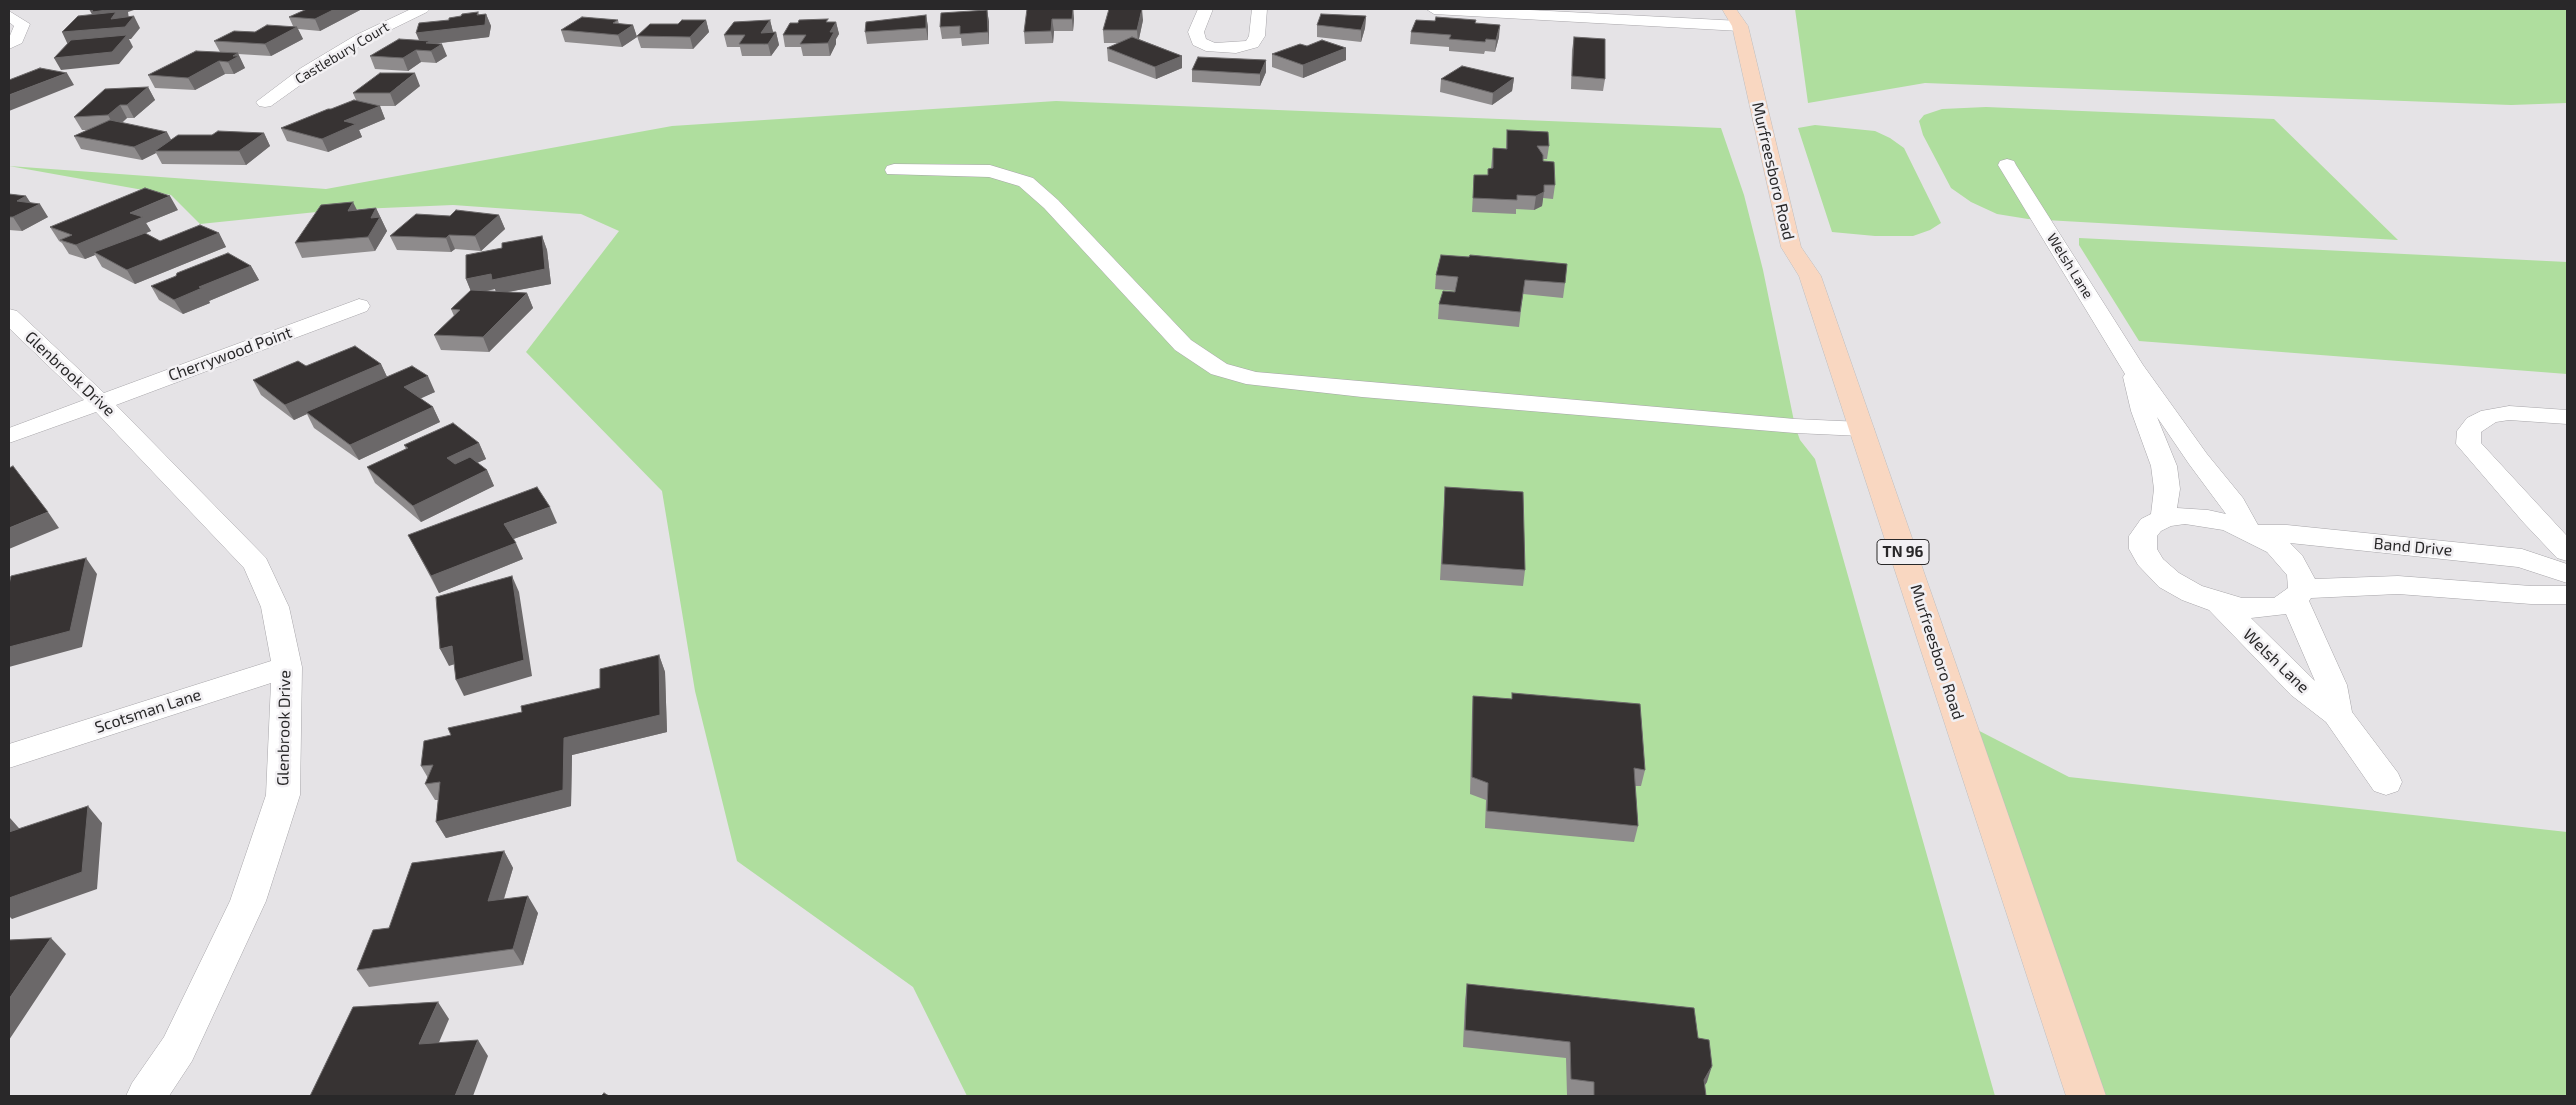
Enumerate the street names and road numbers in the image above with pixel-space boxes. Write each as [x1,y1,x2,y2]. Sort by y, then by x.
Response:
street label: Castlebury Court [292,18,392,88]
street label: Murfreesboro Road [1748,100,1798,242]
street label: Welsh Lane [2043,230,2097,302]
street label: Cherrywood Point [166,323,294,385]
street label: Glenbrook Drive [21,327,119,421]
street label: Band Drive [2373,534,2453,560]
road number: TN 96 [1877,540,1929,564]
street label: Murfreesboro Road [1906,582,1968,722]
street label: Welsh Lane [2239,625,2313,697]
street label: Glenbrook Drive [273,670,295,786]
street label: Scotsman Lane [92,685,204,737]

